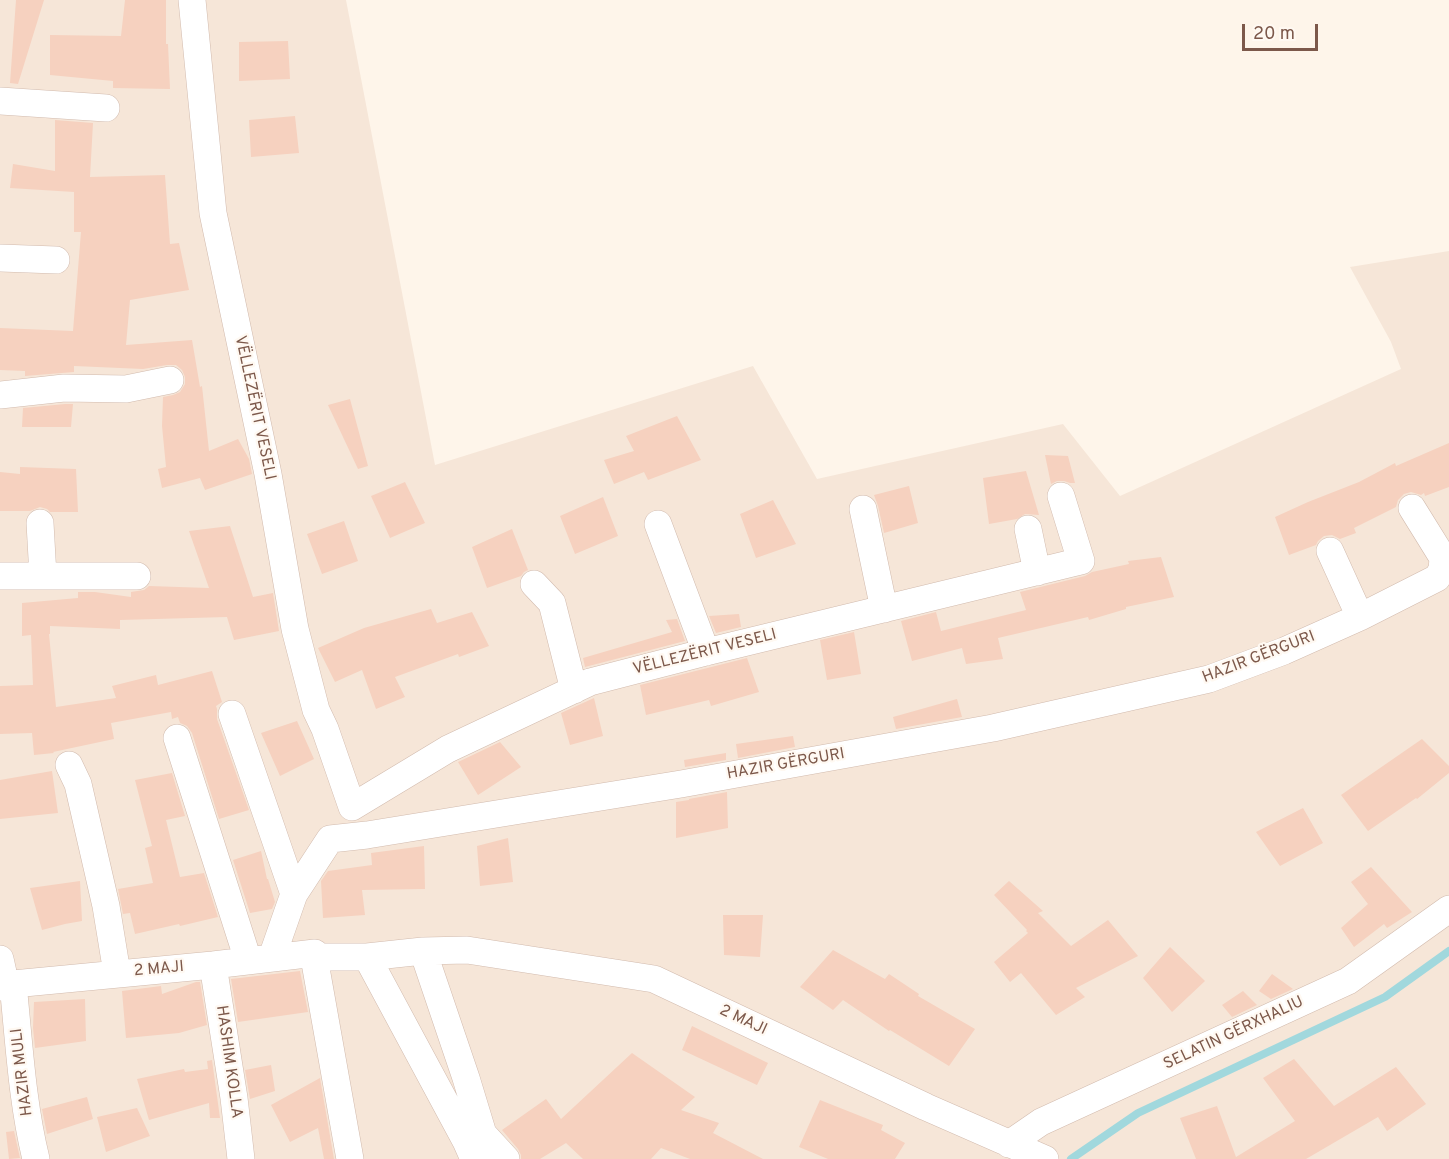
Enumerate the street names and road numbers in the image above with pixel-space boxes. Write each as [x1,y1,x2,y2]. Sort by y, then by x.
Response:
street label: VËLLEZËRIT VESELI [229,334,279,482]
street label: VËLLEZËRIT VESELI [631,626,779,680]
street label: HAZIR GËRGURI [1200,628,1318,688]
street label: HAZIR GËRGURI [726,745,846,785]
street label: 2 MAJI [133,958,185,982]
street label: SELATIN GËRXHALIU [1161,993,1307,1075]
street label: 2 MAJI [716,1002,770,1040]
street label: HASHIM KOLLA [211,1004,245,1120]
street label: HAZIR MULI [8,1027,38,1117]

